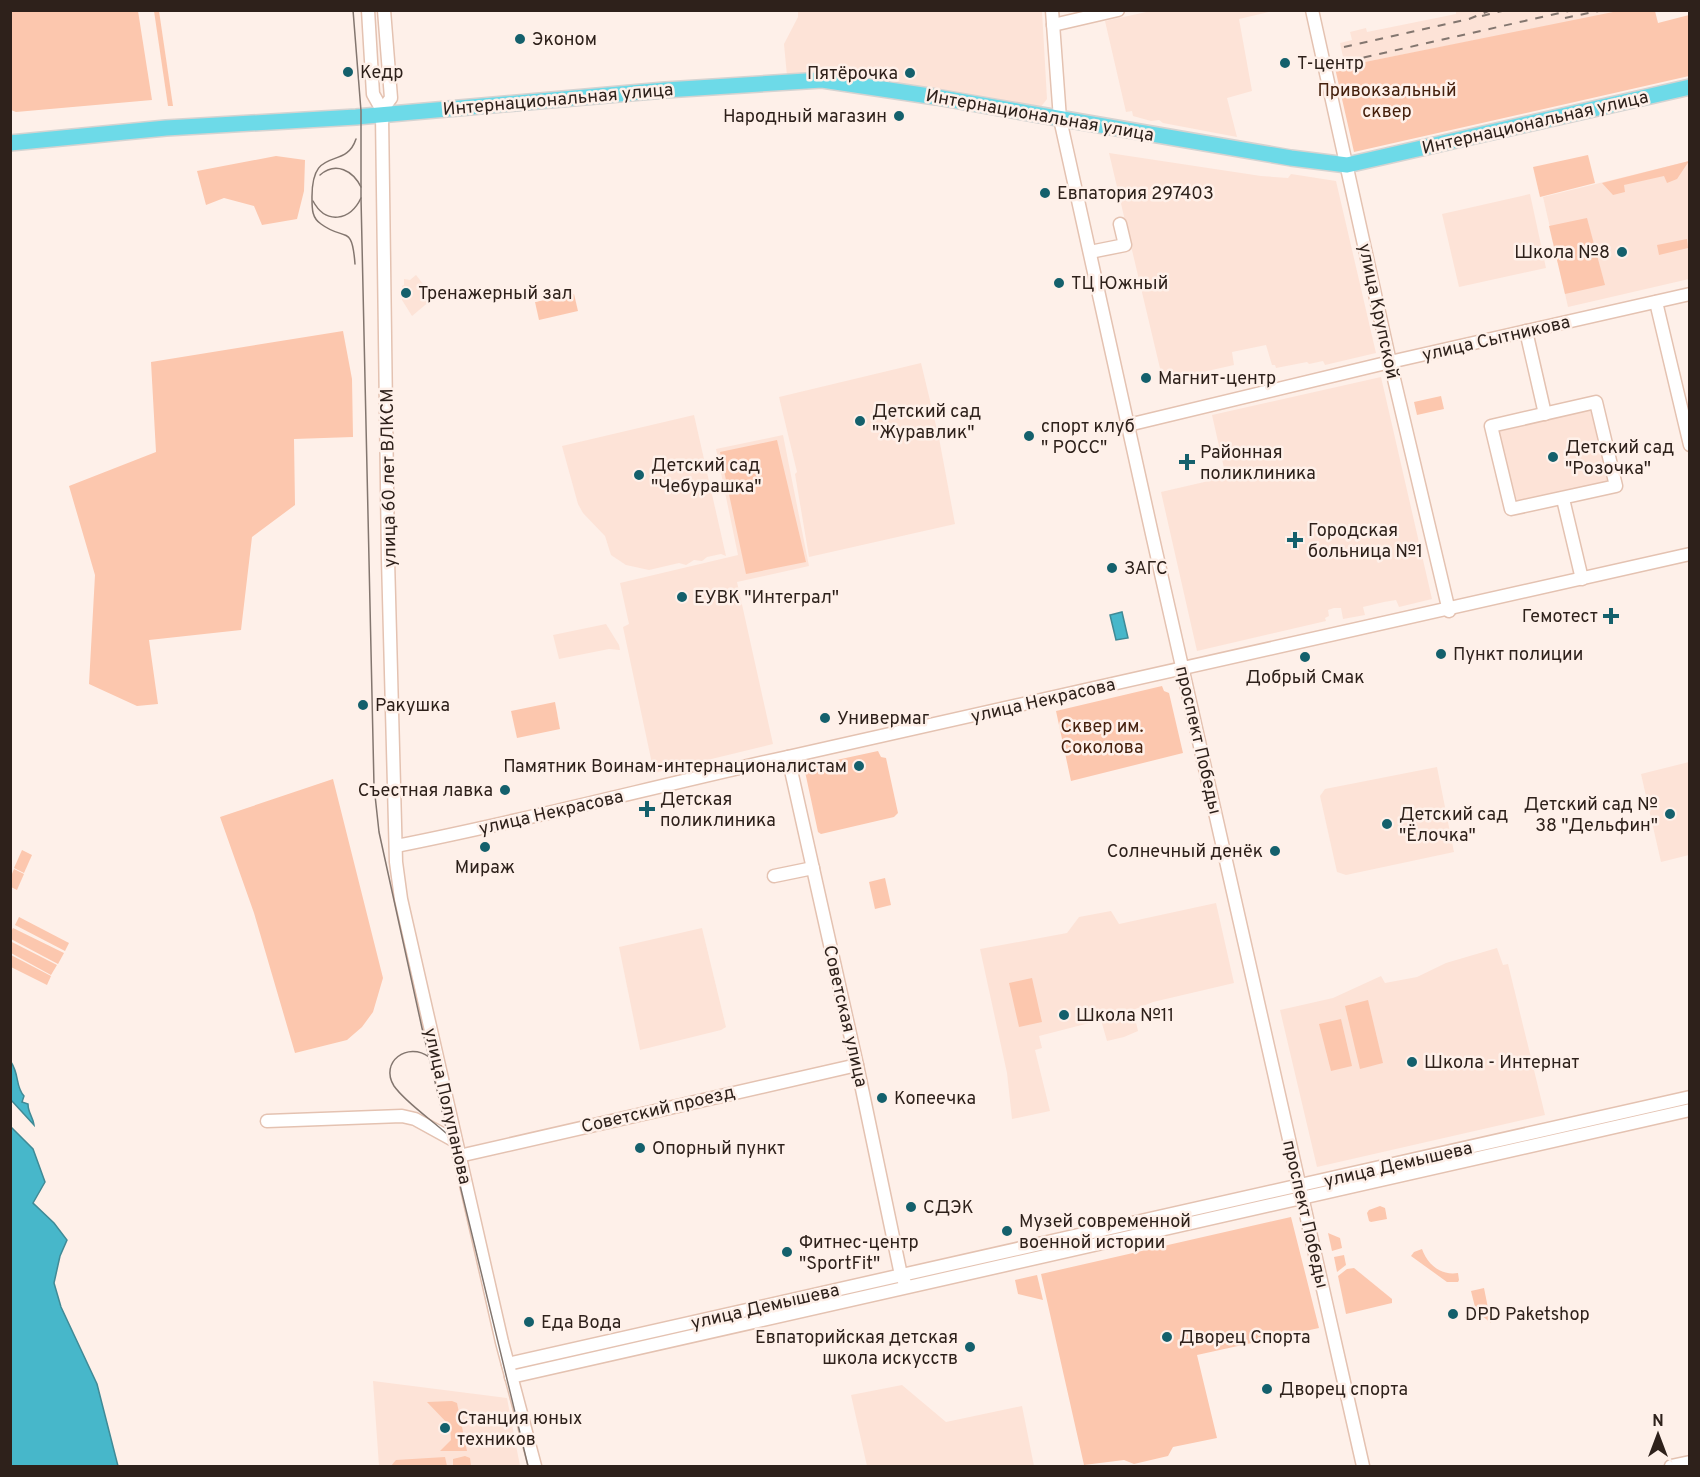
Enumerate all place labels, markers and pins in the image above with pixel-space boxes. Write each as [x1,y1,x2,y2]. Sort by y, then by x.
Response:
place label: Эконом [532,29,597,52]
marker: Эконом [513,32,527,46]
place label: Т-центр [1297,53,1364,76]
marker: Т-центр [1278,56,1292,70]
place label: Кедр [360,62,403,85]
place label: Пятёрочка [807,63,898,86]
marker: Кедр [341,65,355,79]
marker: Пятёрочка [903,66,917,80]
place label: Народный магазин [723,106,887,129]
marker: Народный магазин [892,109,906,123]
place label: Евпатория 297403 [1057,183,1214,206]
marker: Евпатория 297403 [1038,186,1052,200]
place label: Школа №8 [1514,242,1610,265]
marker: Школа №8 [1615,245,1629,259]
place label: ТЦ Южный [1071,273,1168,296]
marker: ТЦ Южный [1052,276,1066,290]
place label: Тренажерный зал [418,283,573,306]
marker: Тренажерный зал [399,286,413,300]
place label: Магнит-центр [1158,368,1276,391]
marker: Магнит-центр [1139,371,1153,385]
place label: Детский сад "Журавлик" [872,401,981,445]
marker: Детский сад "Журавлик" [853,414,867,428]
place label: спорт клуб " РОСС" [1041,416,1135,460]
marker: спорт клуб " РОСС" [1022,429,1036,443]
place label: Детский сад "Розочка" [1565,437,1674,481]
place label: Районная поликлиника [1200,442,1316,486]
marker: Детский сад "Розочка" [1546,450,1560,464]
marker: Районная поликлиника [1178,453,1196,471]
place label: Детский сад "Чебурашка" [651,455,762,499]
marker: Детский сад "Чебурашка" [632,468,646,482]
place label: Городская больница №1 [1308,520,1423,564]
marker: Городская больница №1 [1286,531,1304,549]
place label: ЗАГС [1124,558,1168,581]
marker: ЗАГС [1105,561,1119,575]
place label: ЕУВК "Интеграл" [694,587,839,610]
marker: ЕУВК "Интеграл" [675,590,689,604]
place label: Гемотест [1522,606,1598,629]
marker: Гемотест [1602,607,1620,625]
place label: Пункт полиции [1453,644,1583,667]
marker: Пункт полиции [1434,647,1448,661]
marker: Добрый Смак [1298,650,1312,664]
place label: Добрый Смак [1246,667,1364,690]
place label: Ракушка [375,695,450,718]
marker: Ракушка [356,698,370,712]
place label: Универмаг [837,708,930,731]
marker: Универмаг [818,711,832,725]
place label: Памятник Воинам-интернационалистам [503,756,847,779]
marker: Памятник Воинам-интернационалистам [852,759,866,773]
place label: Съестная лавка [358,780,493,803]
marker: Съестная лавка [498,783,512,797]
place label: Детская поликлиника [660,789,776,833]
place label: Детский сад № 38 "Дельфин" [1524,794,1658,838]
marker: Детская поликлиника [638,800,656,818]
place label: Детский сад "Ёлочка" [1399,804,1508,848]
marker: Детский сад № 38 "Дельфин" [1663,807,1677,821]
marker: Детский сад "Ёлочка" [1380,817,1394,831]
marker: Мираж [478,840,492,854]
place label: Солнечный денёк [1107,841,1263,864]
marker: Солнечный денёк [1268,844,1282,858]
place label: Мираж [455,857,515,880]
place label: Школа №11 [1076,1005,1174,1028]
marker: Школа №11 [1057,1008,1071,1022]
place label: Школа - Интернат [1424,1052,1580,1075]
marker: Школа - Интернат [1405,1055,1419,1069]
place label: Копеечка [894,1088,976,1111]
marker: Копеечка [875,1091,889,1105]
place label: Опорный пункт [652,1138,785,1161]
marker: Опорный пункт [633,1141,647,1155]
place label: СДЭК [923,1197,974,1220]
marker: СДЭК [904,1200,918,1214]
place label: Музей современной военной истории [1019,1211,1191,1255]
marker: Музей современной военной истории [1000,1224,1014,1238]
place label: Фитнес-центр "SportFit" [799,1232,919,1276]
marker: Фитнес-центр "SportFit" [780,1245,794,1259]
place label: DPD Paketshop [1465,1304,1590,1327]
marker: DPD Paketshop [1446,1307,1460,1321]
place label: Еда Вода [541,1312,621,1335]
marker: Еда Вода [522,1315,536,1329]
place label: Евпаторийская детская школа искусств [755,1327,958,1371]
place label: Дворец Спорта [1179,1327,1311,1350]
marker: Дворец Спорта [1160,1330,1174,1344]
marker: Евпаторийская детская школа искусств [963,1340,977,1354]
place label: Дворец спорта [1279,1379,1408,1402]
marker: Дворец спорта [1260,1382,1274,1396]
place label: Станция юных техников [457,1408,582,1452]
marker: Станция юных техников [438,1421,452,1435]

